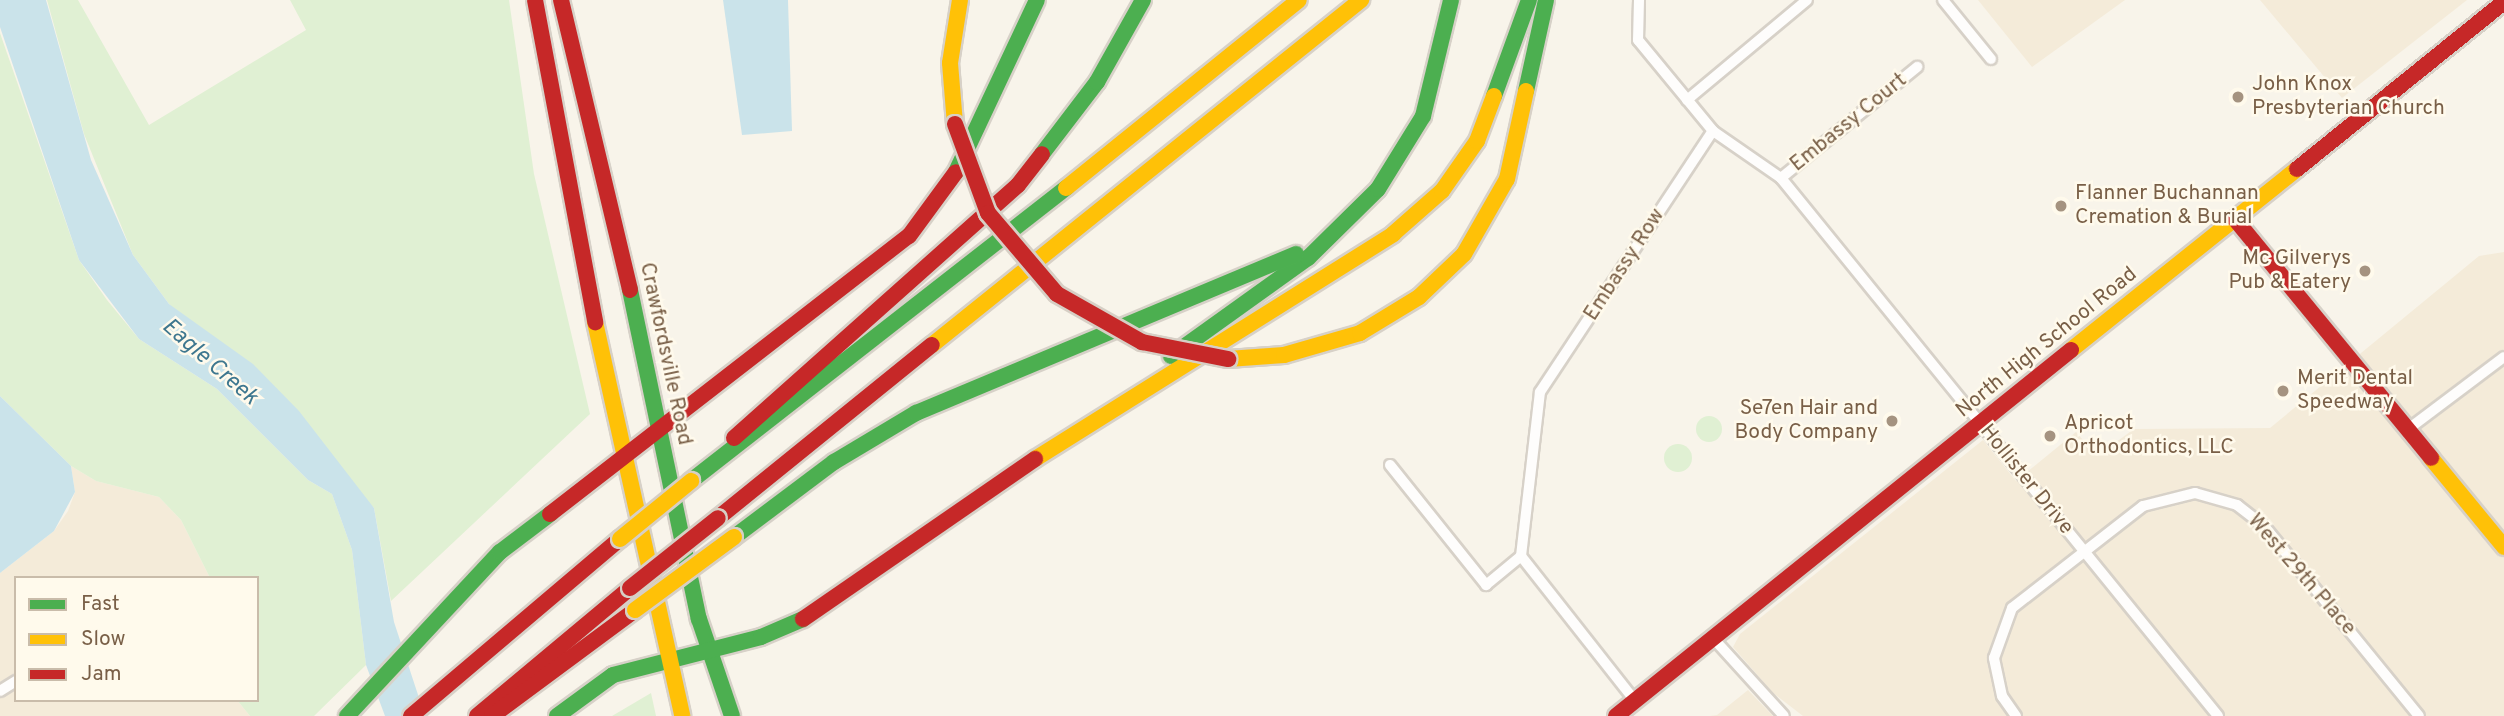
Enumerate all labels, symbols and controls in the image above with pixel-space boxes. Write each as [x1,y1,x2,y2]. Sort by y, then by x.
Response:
street label: Embassy Court [1786,68,1912,178]
place label: John Knox Presbyterian Church [2252,72,2445,122]
marker: John Knox Presbyterian Church [2230,89,2246,105]
place label: Flanner Buchannan Cremation & Burial [2075,181,2259,231]
marker: Flanner Buchannan Cremation & Burial [2053,198,2069,214]
street label: Embassy Row [1579,204,1671,326]
place label: Mc Gilverys Pub & Eatery [2228,246,2351,296]
street label: Crawfordsville Road [633,260,697,448]
street label: North High School Road [1951,262,2143,424]
marker: Mc Gilverys Pub & Eatery [2357,263,2373,279]
water label: Eagle Creek [155,314,263,412]
place label: Merit Dental Speedway [2297,366,2413,416]
marker: Merit Dental Speedway [2275,383,2291,399]
place label: Se7en Hair and Body Company [1734,396,1878,446]
place label: Apricot Orthodontics, LLC [2064,411,2234,461]
marker: Se7en Hair and Body Company [1884,413,1900,429]
street label: Hollister Drive [1974,420,2078,540]
marker: Apricot Orthodontics, LLC [2042,428,2058,444]
street label: West 29th Place [2241,509,2361,641]
legend [14,576,259,702]
text: Fast [81,591,120,618]
text: Slow [81,626,126,653]
text: Jam [81,661,122,688]

